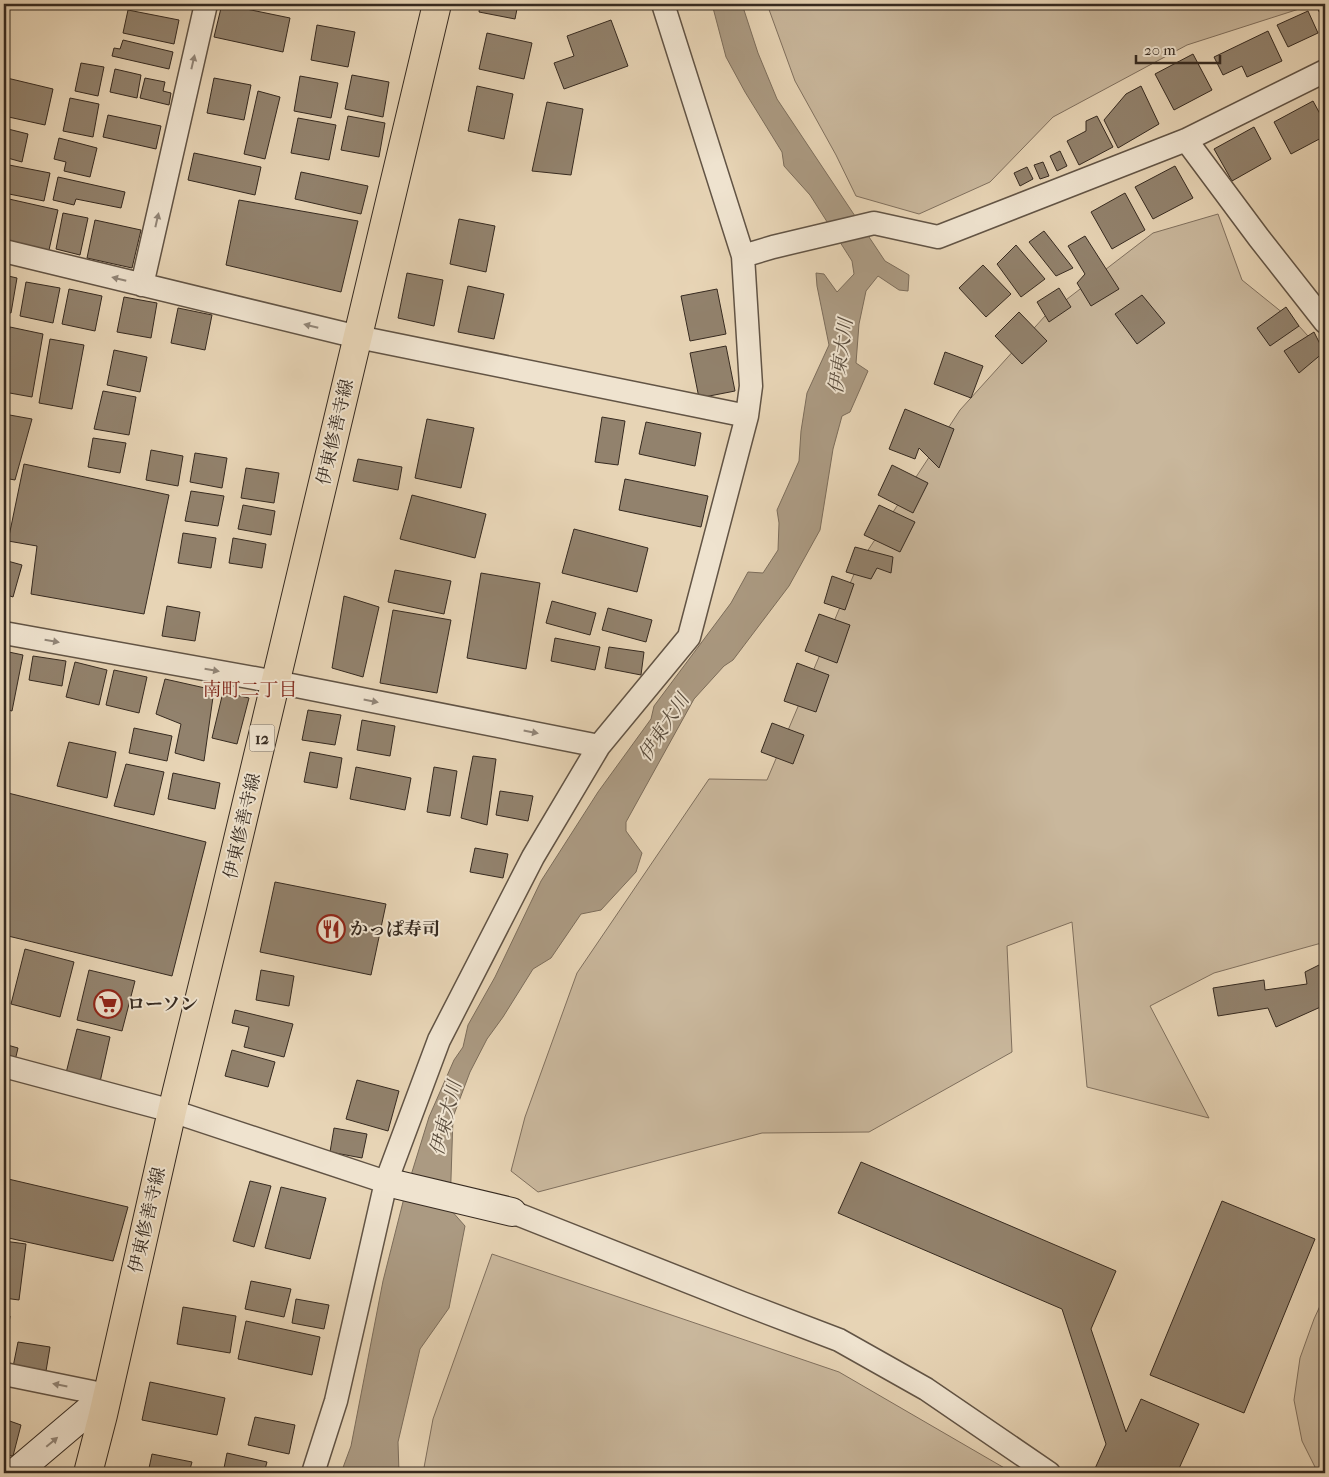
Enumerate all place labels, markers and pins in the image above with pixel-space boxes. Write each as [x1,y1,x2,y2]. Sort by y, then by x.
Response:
restaurant icon: かっぱ寿司 [316,914,346,944]
place label: かっぱ寿司 [350,919,440,940]
supermarket icon: ローソン [93,989,123,1019]
place label: ローソン [127,994,198,1015]

